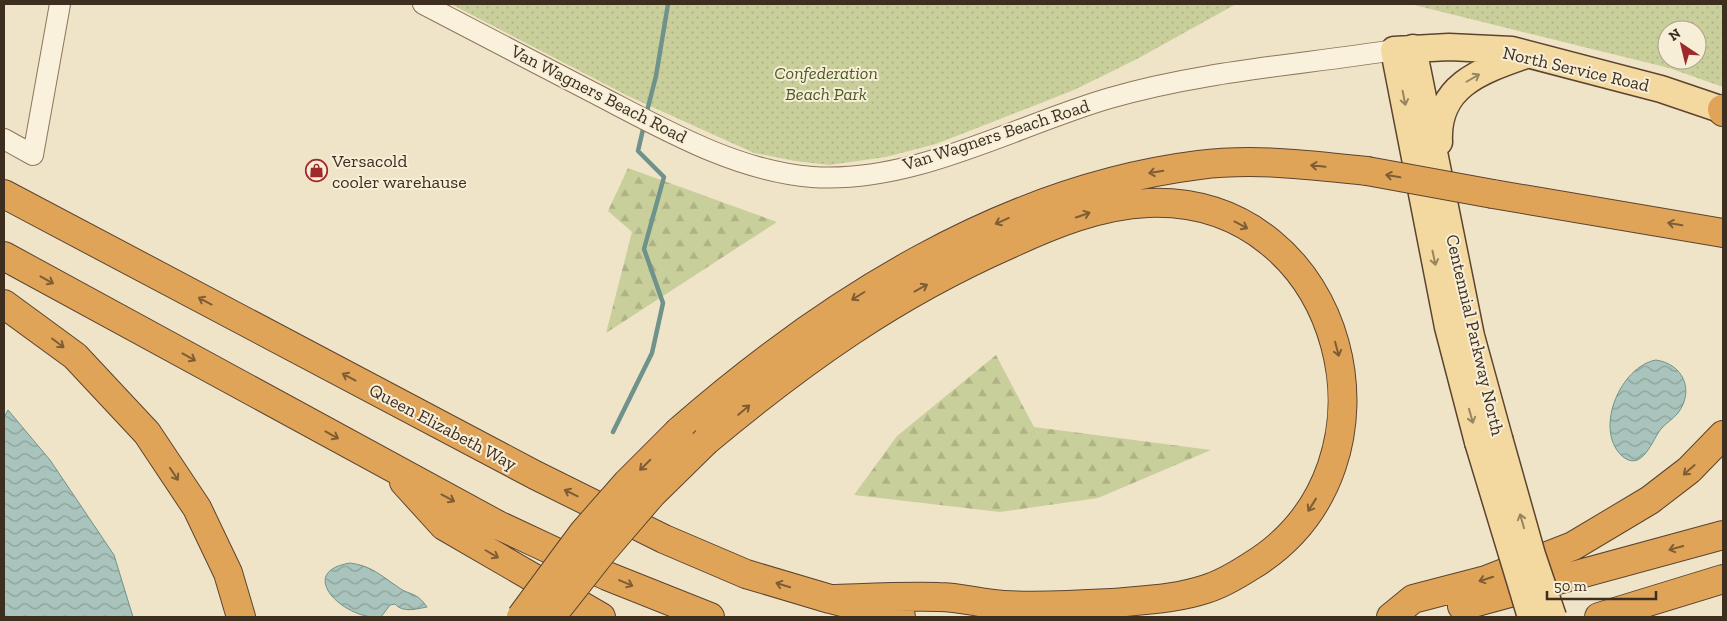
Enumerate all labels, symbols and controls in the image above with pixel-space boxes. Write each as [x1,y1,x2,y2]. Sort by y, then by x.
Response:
north arrow [1657,20,1707,70]
text: N [1666,25,1684,45]
street label: Van Wagners Beach Road [506,39,691,148]
street label: North Service Road [1501,41,1652,97]
park label: Confederation Beach Park [774,62,878,105]
one-way arrow [1465,73,1479,83]
one-way arrow [1400,90,1409,106]
street label: Van Wagners Beach Road [899,94,1092,176]
place label: Versacold cooler warehause [331,150,467,193]
shop icon: Versacold cooler warehause [304,159,328,183]
one-way arrow [1310,161,1326,171]
one-way arrow [1149,167,1165,177]
one-way arrow [1385,170,1401,180]
one-way arrow [1075,210,1090,219]
one-way arrow [995,217,1010,227]
one-way arrow [1668,219,1684,229]
one-way arrow [1233,220,1248,230]
street label: Centennial Parkway North [1441,232,1509,438]
one-way arrow [1430,249,1439,265]
one-way arrow [39,275,54,285]
one-way arrow [913,283,928,293]
one-way arrow [851,291,865,301]
one-way arrow [198,296,213,306]
one-way arrow [51,338,65,348]
one-way arrow [1332,341,1342,357]
one-way arrow [182,353,196,363]
one-way arrow [342,372,357,381]
street label: Queen Elizabeth Way [366,379,521,476]
one-way arrow [737,404,750,415]
one-way arrow [1467,407,1476,423]
one-way arrow [324,431,339,440]
one-way arrow [639,459,651,472]
one-way arrow [1682,464,1695,476]
one-way arrow [169,466,179,480]
one-way arrow [563,488,578,498]
one-way arrow [440,494,455,503]
one-way arrow [1307,498,1318,512]
one-way arrow [1517,513,1527,529]
one-way arrow [1669,543,1685,553]
one-way arrow [485,549,499,559]
scale bar [1547,568,1656,600]
one-way arrow [1478,575,1494,585]
text: 50 m [1554,577,1587,595]
one-way arrow [618,579,633,589]
one-way arrow [776,580,792,590]

